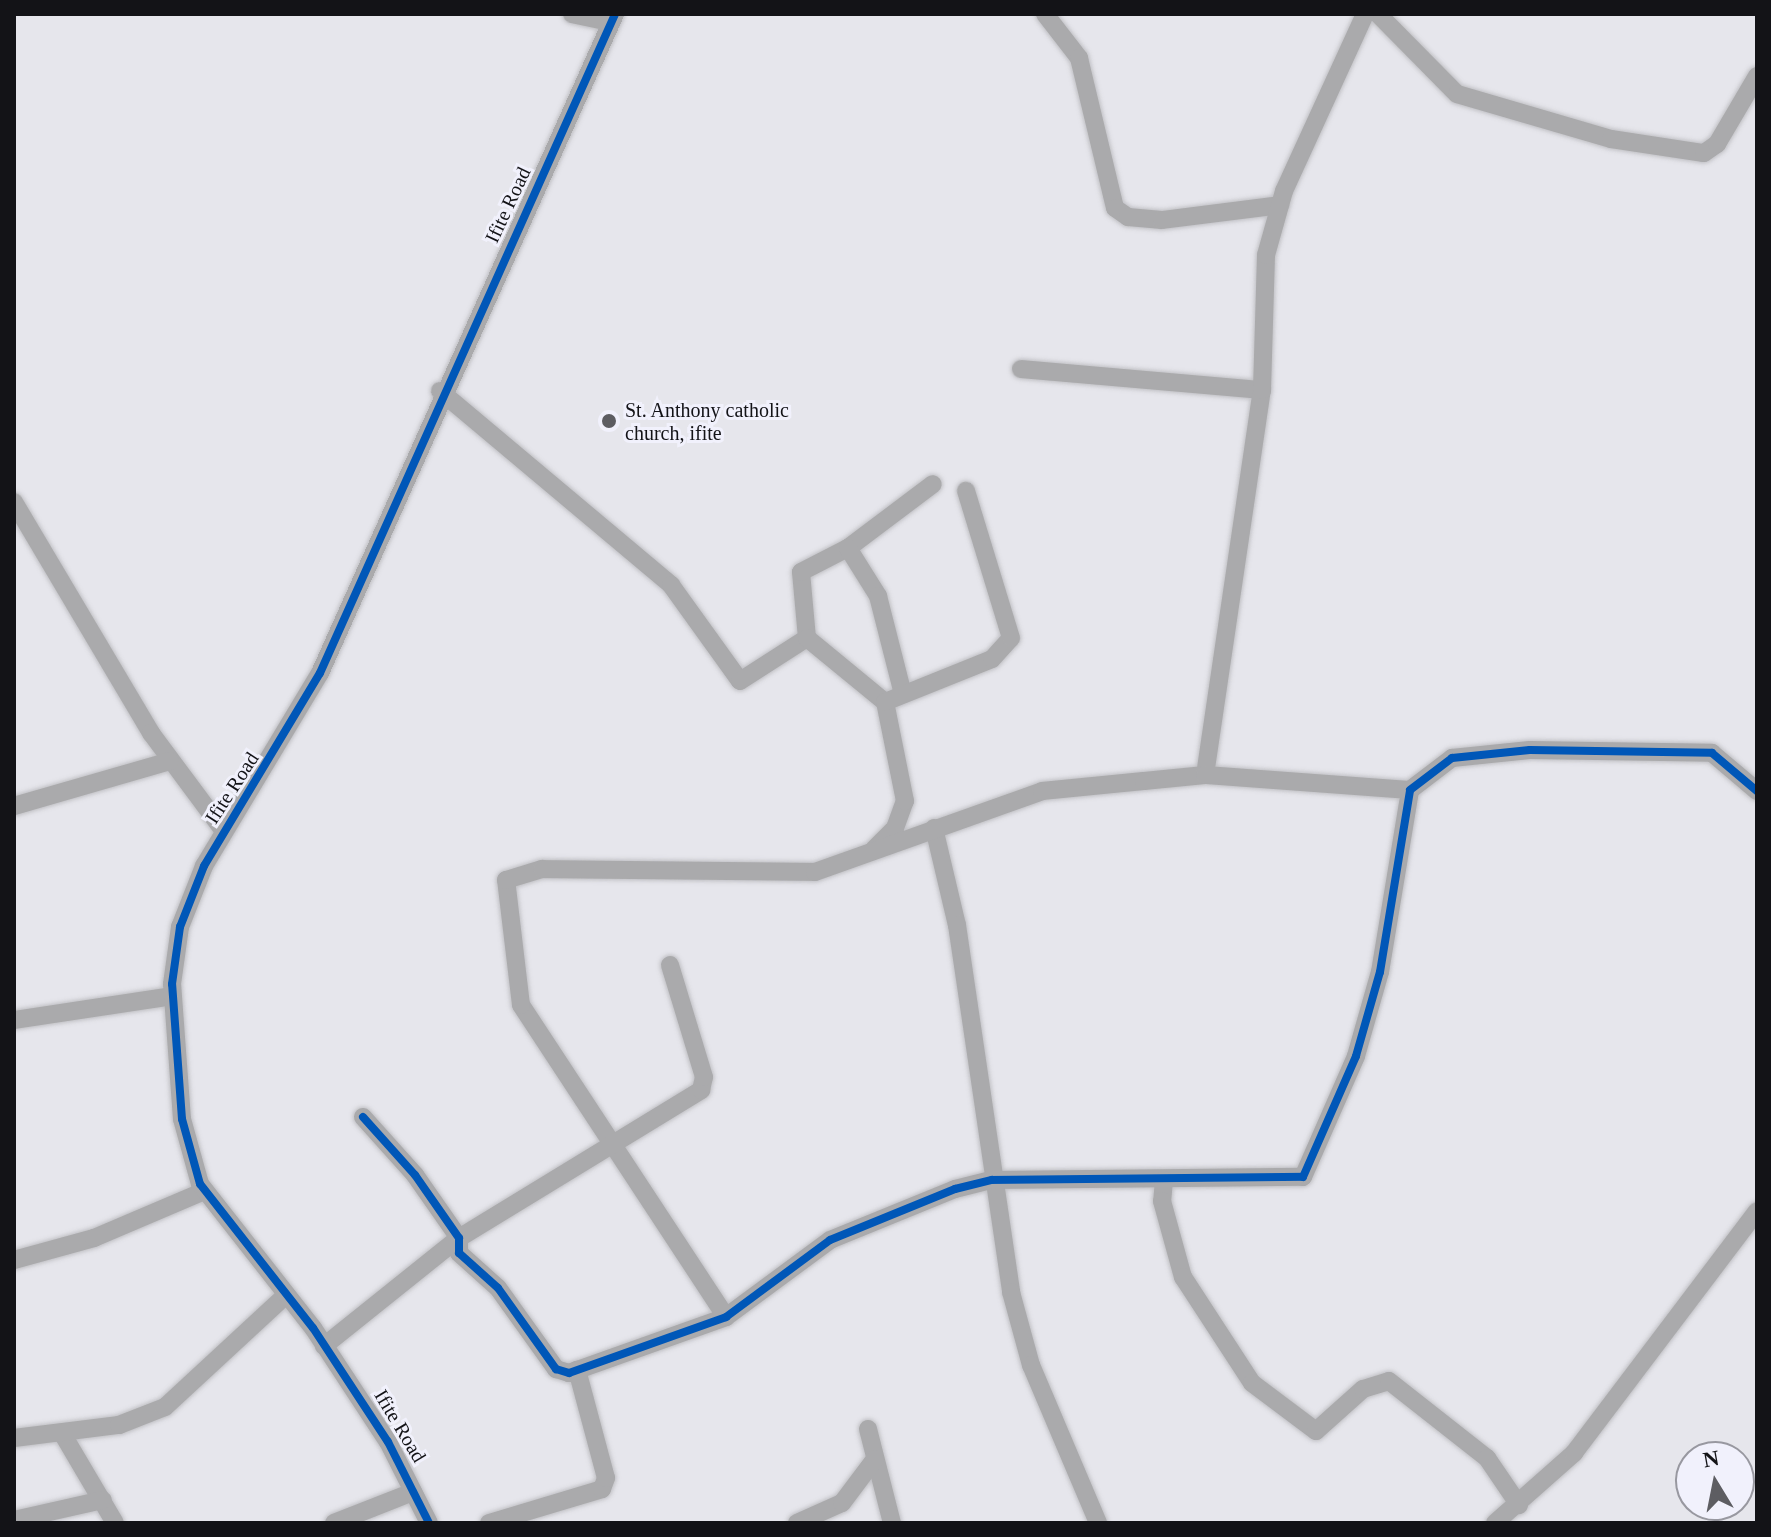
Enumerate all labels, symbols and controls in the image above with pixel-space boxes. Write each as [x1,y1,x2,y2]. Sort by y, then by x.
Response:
street label: Ifite Road [480,163,536,247]
place label: St. Anthony catholic church, ifite [625,398,790,445]
marker: St. Anthony catholic church, ifite [600,412,618,430]
street label: Ifite Road [200,748,264,828]
street label: Ifite Road [369,1385,431,1467]
north arrow [1675,1441,1755,1521]
text: N [1701,1445,1721,1473]

